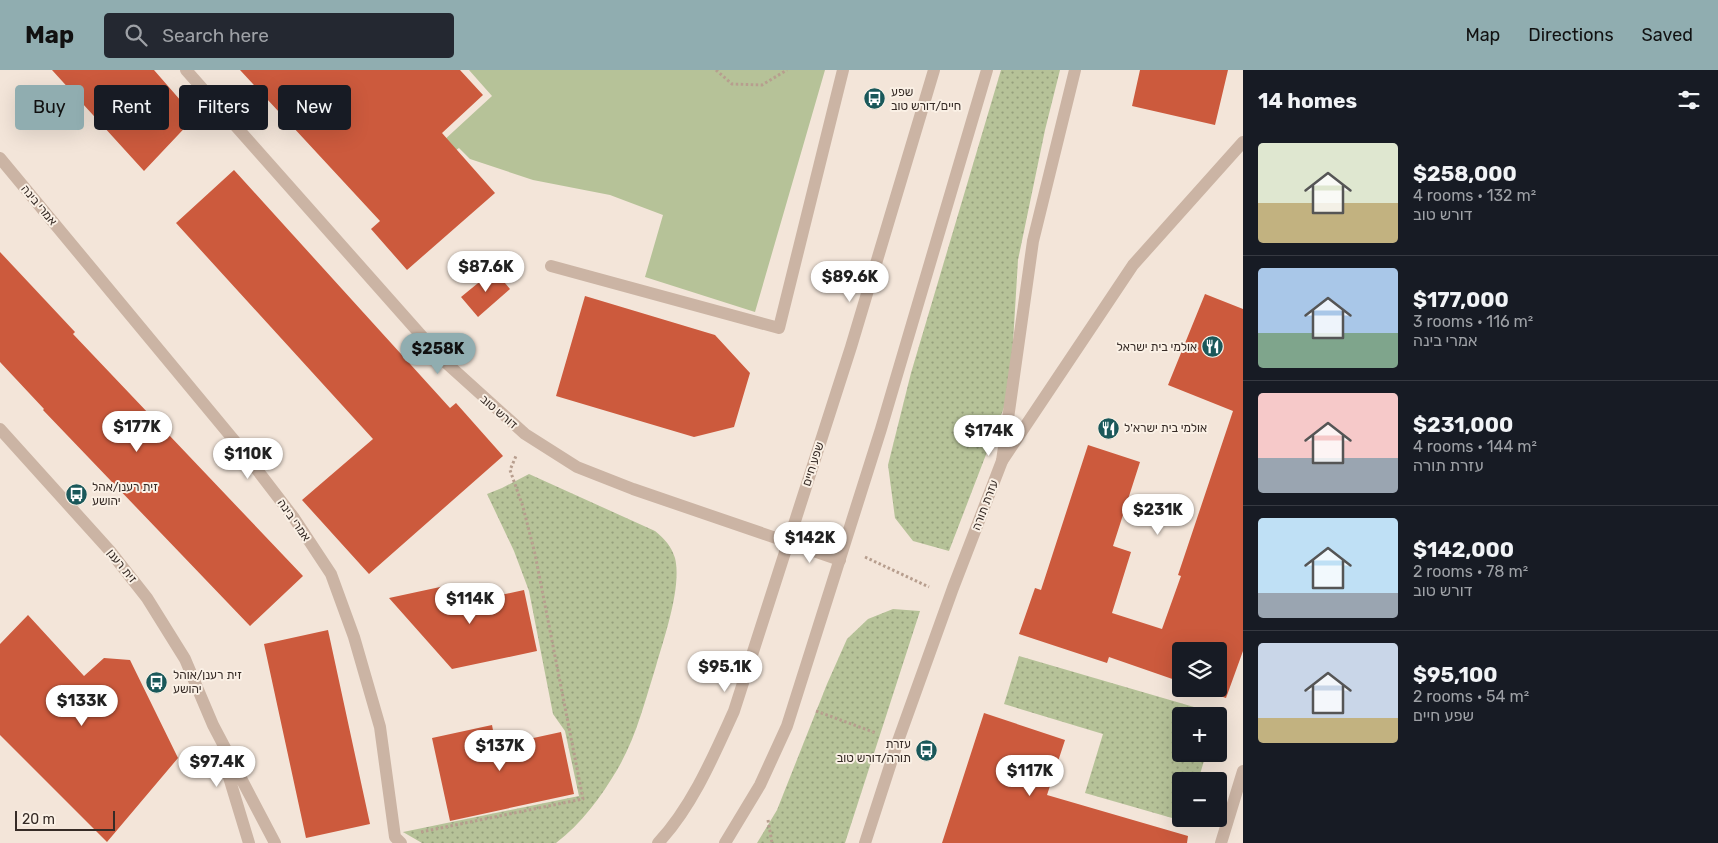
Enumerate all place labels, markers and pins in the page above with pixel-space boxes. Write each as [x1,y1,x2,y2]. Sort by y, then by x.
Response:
place label: שפע חיים/דורש טוב [891,85,961,113]
bus stop icon: שפע חיים/דורש טוב [863,87,887,111]
pin: $87.6K [445,250,527,293]
pin: $89.6K [809,260,891,303]
pin: $258K [403,332,473,375]
restaurant icon: אולמי בית ישראל [1201,335,1225,359]
place label: אולמי בית ישראל [1116,340,1197,354]
pin: $177K [102,410,172,453]
pin: $174K [954,414,1024,457]
restaurant icon: אולמי בית ישרא'ל [1096,416,1120,440]
place label: אולמי בית ישרא'ל [1124,421,1207,435]
pin: $110K [213,438,283,480]
place label: זית רענן/אהל יהושע [92,480,158,508]
bus stop icon: זית רענן/אהל יהושע [64,482,88,506]
pin: $231K [1123,494,1193,536]
pin: $142K [775,522,845,564]
pin: $114K [435,582,505,625]
pin: $95.1K [684,650,766,693]
place label: זית רענן/אוהל יהושע [173,668,242,696]
bus stop icon: זית רענן/אוהל יהושע [145,670,169,694]
pin: $133K [47,684,117,727]
pin: $137K [465,730,535,772]
place label: עזרת תורה/דורש טוב [837,737,911,765]
bus stop icon: עזרת תורה/דורש טוב [915,739,939,763]
pin: $97.4K [176,746,258,788]
pin: $117K [995,754,1065,797]

